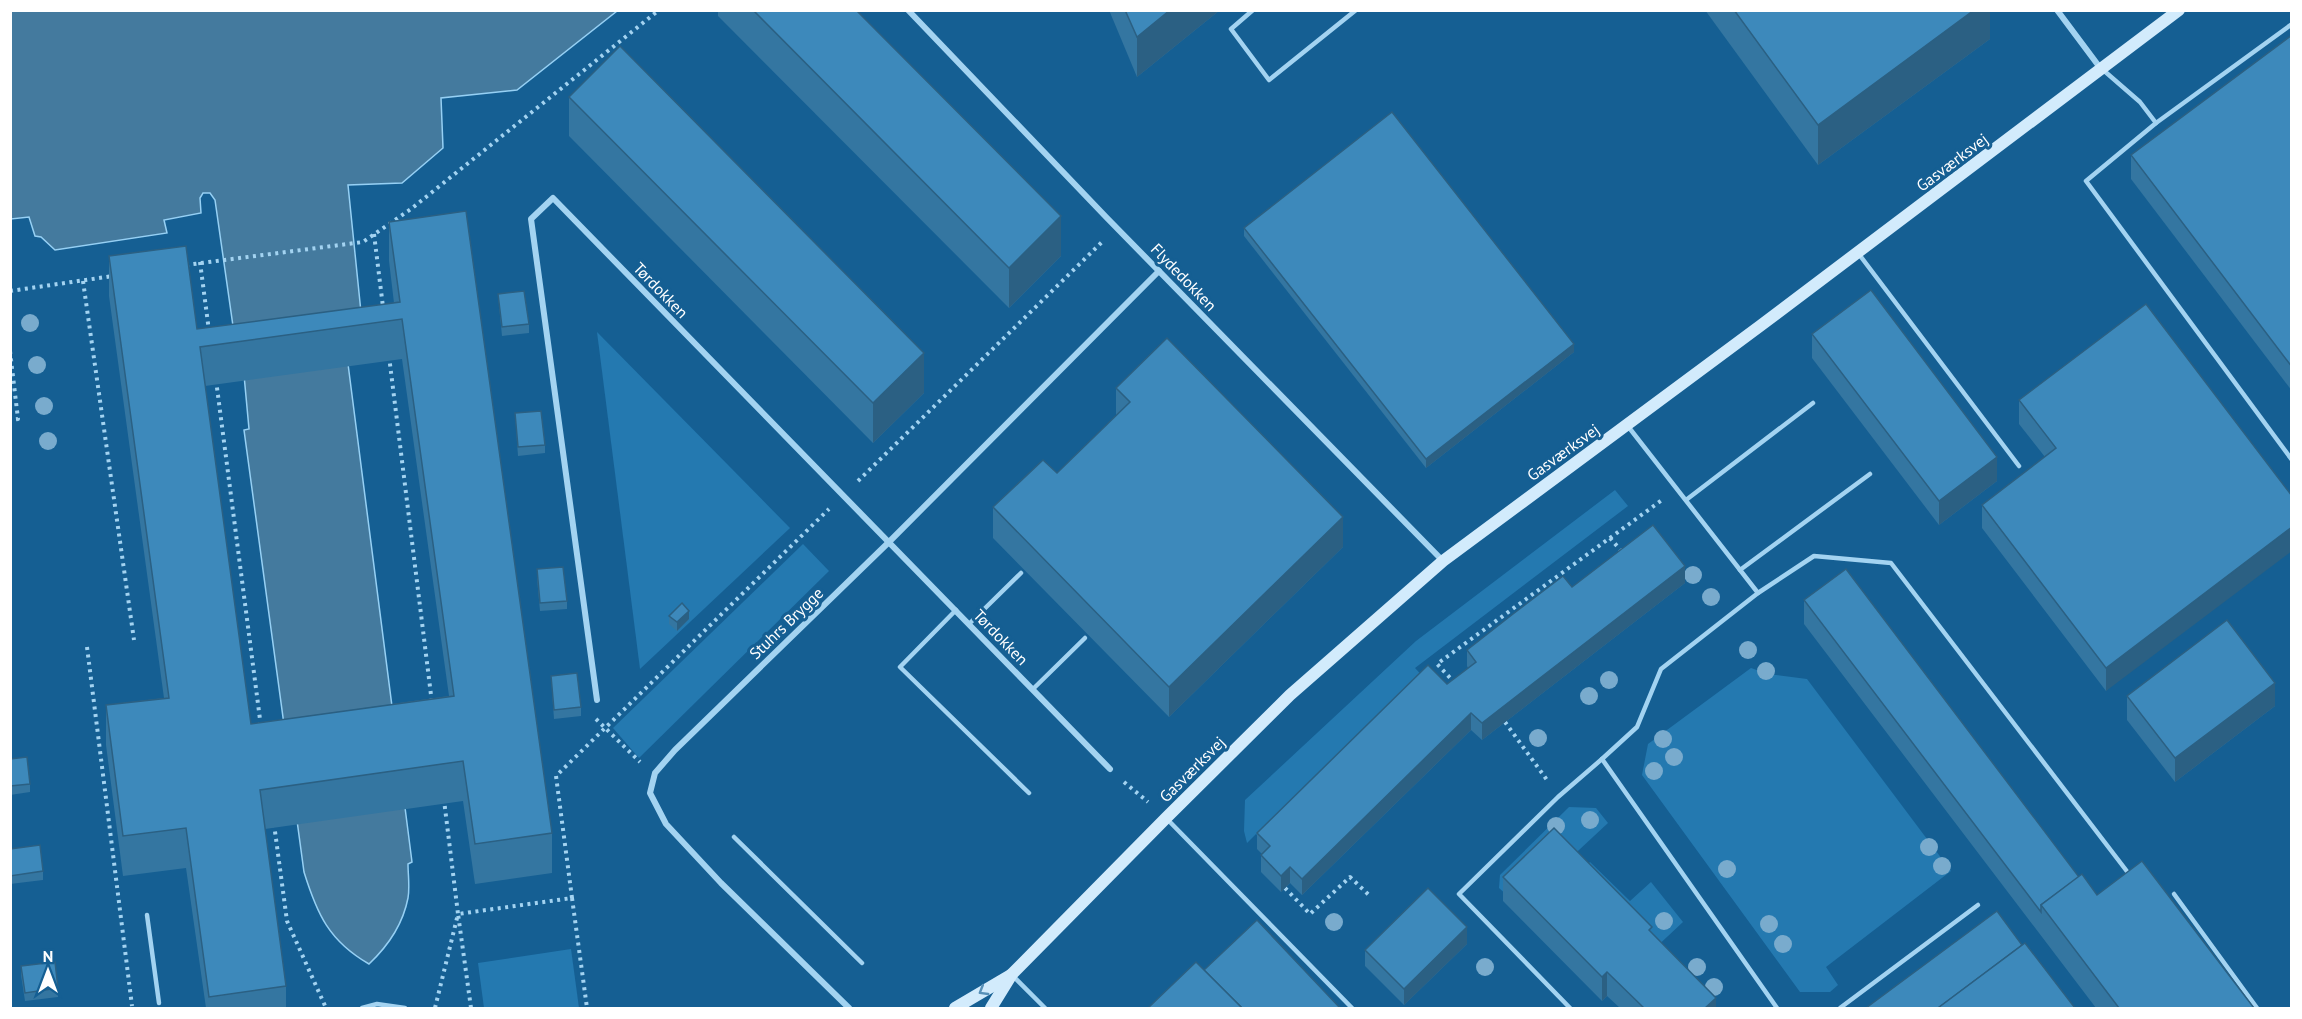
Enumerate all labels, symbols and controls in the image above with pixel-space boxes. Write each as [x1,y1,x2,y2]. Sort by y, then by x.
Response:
street label: Gasværksvej [1912,129,1992,195]
street label: Flydedokken [1147,239,1221,315]
street label: Tørdokken [629,258,693,322]
street label: Gasværksvej [1523,419,1603,485]
street label: Stuhrs Brygge [745,583,827,663]
street label: Tørdokken [969,605,1033,669]
street label: Gasværksvej [1155,732,1229,806]
north arrow [18,941,78,1001]
text: N [43,946,53,966]
one-way arrow [979,984,989,996]

